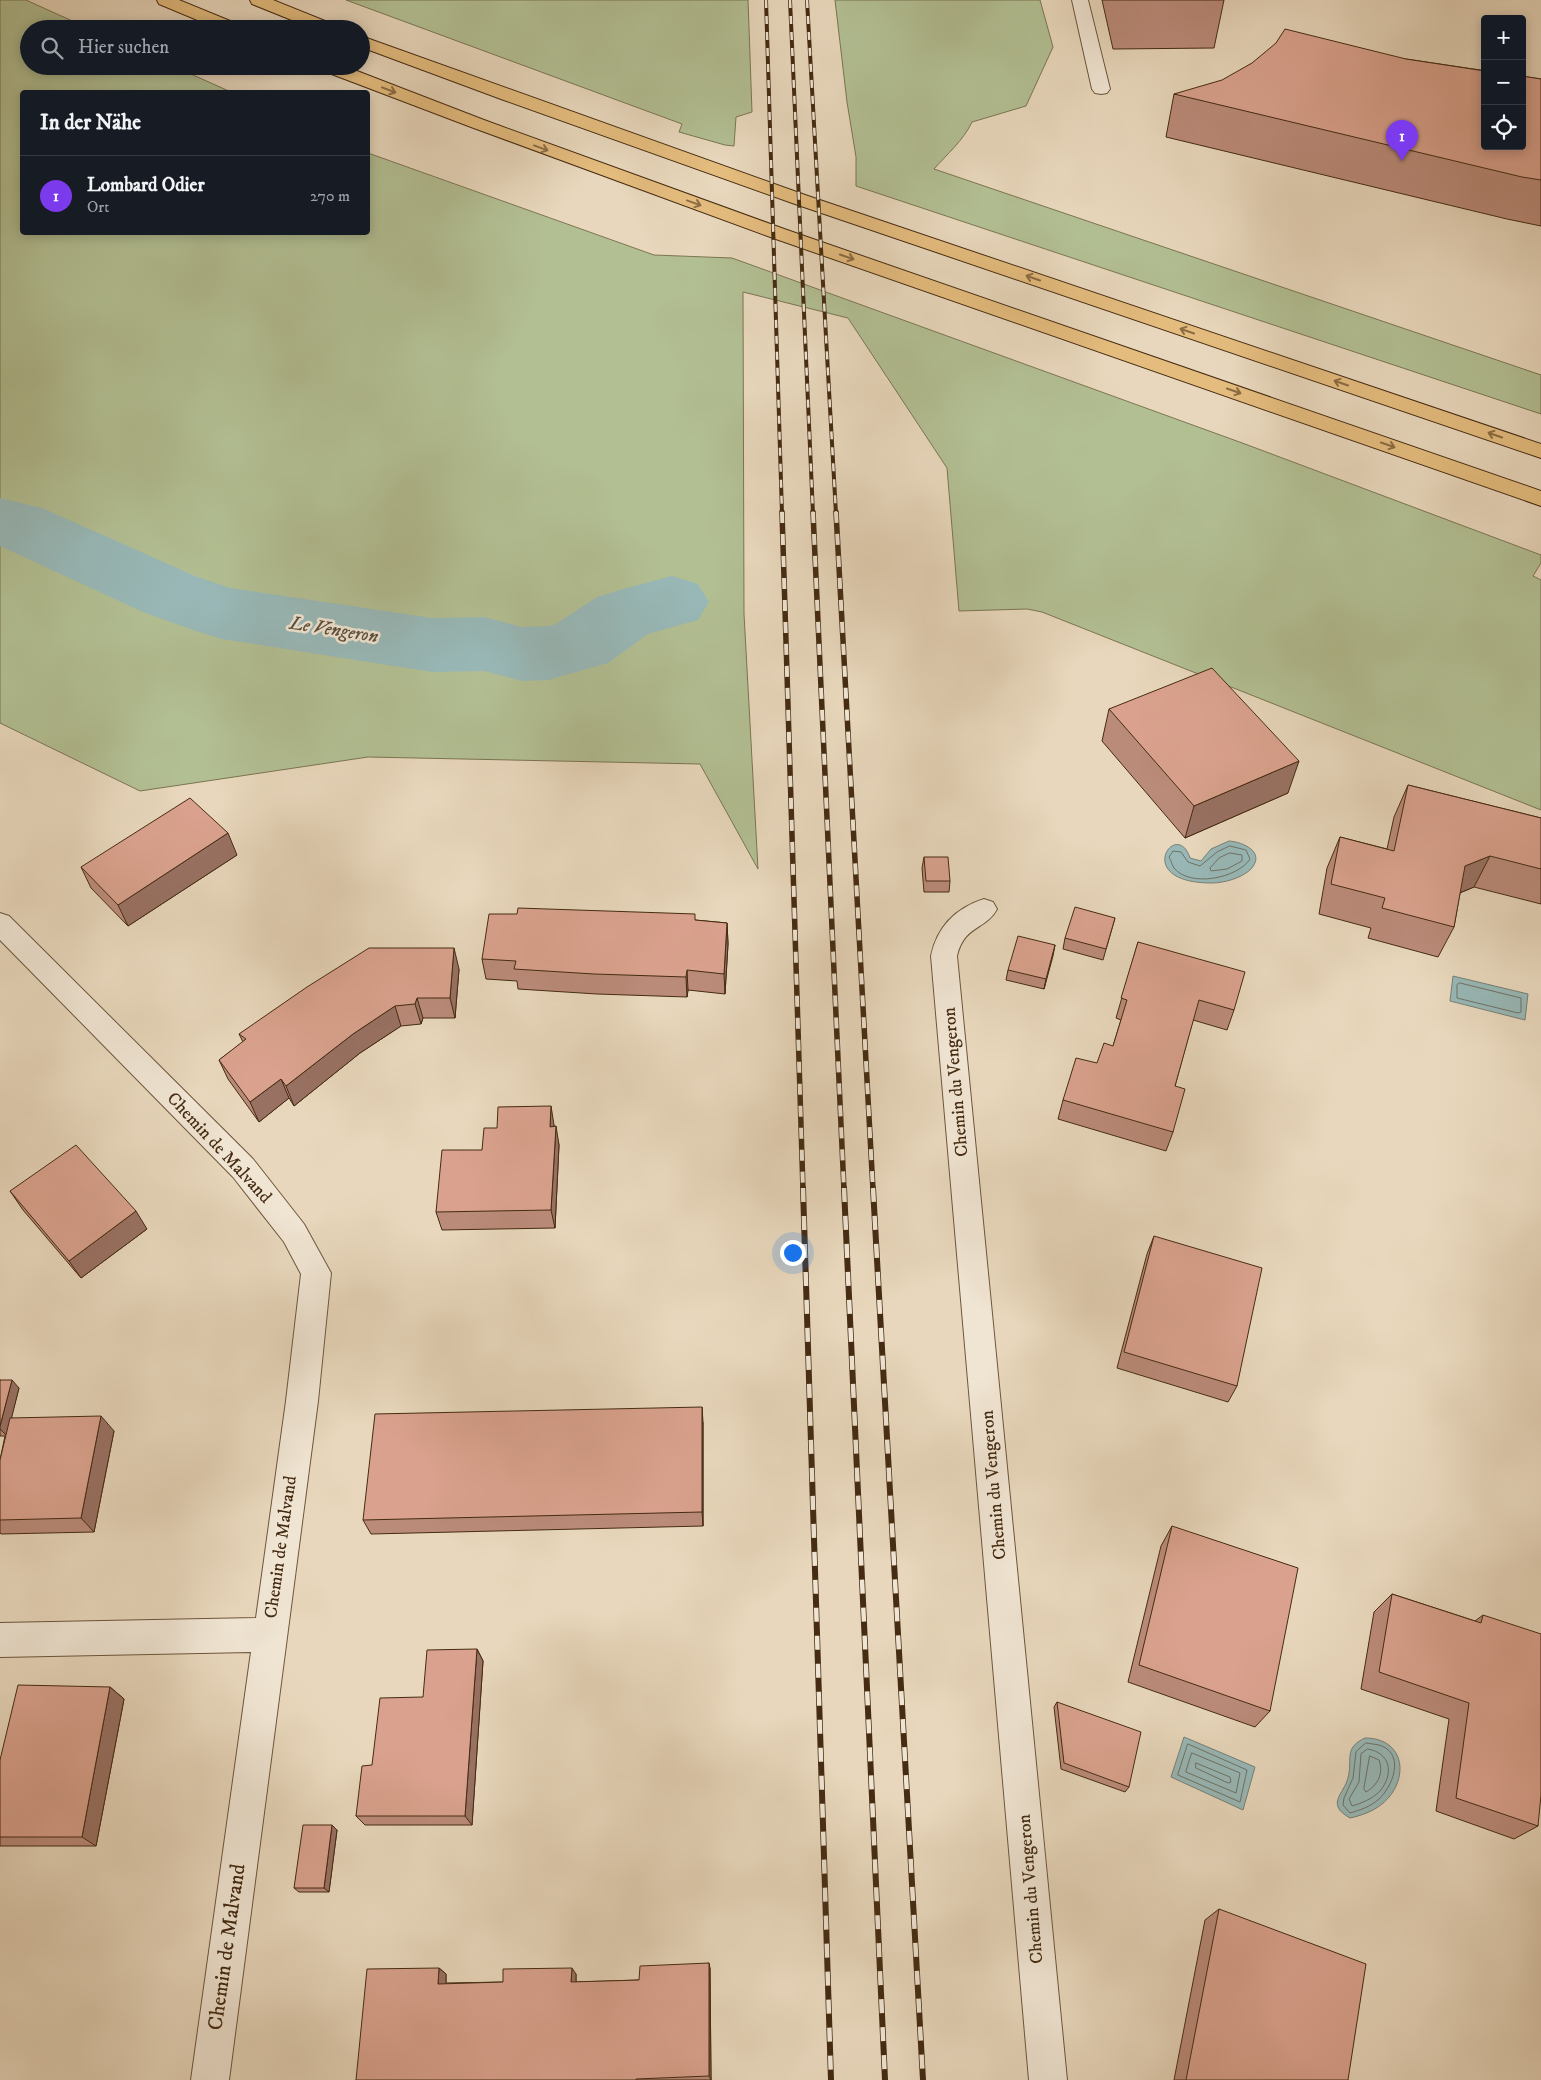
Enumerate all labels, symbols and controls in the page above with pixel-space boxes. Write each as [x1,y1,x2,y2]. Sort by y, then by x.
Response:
map controls [1481,15,1526,150]
button: + [1481,15,1526,60]
search box [20,20,370,75]
icon: search [38,34,66,62]
text: Hier suchen [78,36,169,59]
button: − [1481,60,1526,105]
one-way arrow [381,86,396,96]
button: locate [1481,105,1526,150]
text: In der Nähe [40,110,141,136]
pin: 1 [1386,120,1418,161]
one-way arrow [533,144,548,153]
text: Lombard Odier [87,174,204,197]
text: 1 [53,186,59,206]
text: 270 m [310,186,350,206]
text: Ort [87,197,109,217]
one-way arrow [685,199,701,208]
one-way arrow [839,253,854,262]
one-way arrow [1026,273,1042,283]
one-way arrow [1180,326,1195,335]
one-way arrow [1334,378,1349,387]
one-way arrow [1226,387,1242,397]
one-way arrow [1487,430,1503,440]
one-way arrow [1379,441,1395,450]
water label: Le Vengeron [287,611,380,648]
street label: Chemin du Vengeron [938,1006,974,1158]
street label: Chemin de Malvand [162,1088,276,1208]
your location [780,1240,806,1266]
street label: Chemin du Vengeron [976,1409,1012,1561]
street label: Chemin de Malvand [260,1474,302,1620]
street label: Chemin du Vengeron [1013,1813,1049,1965]
street label: Chemin de Malvand [202,1862,252,2032]

